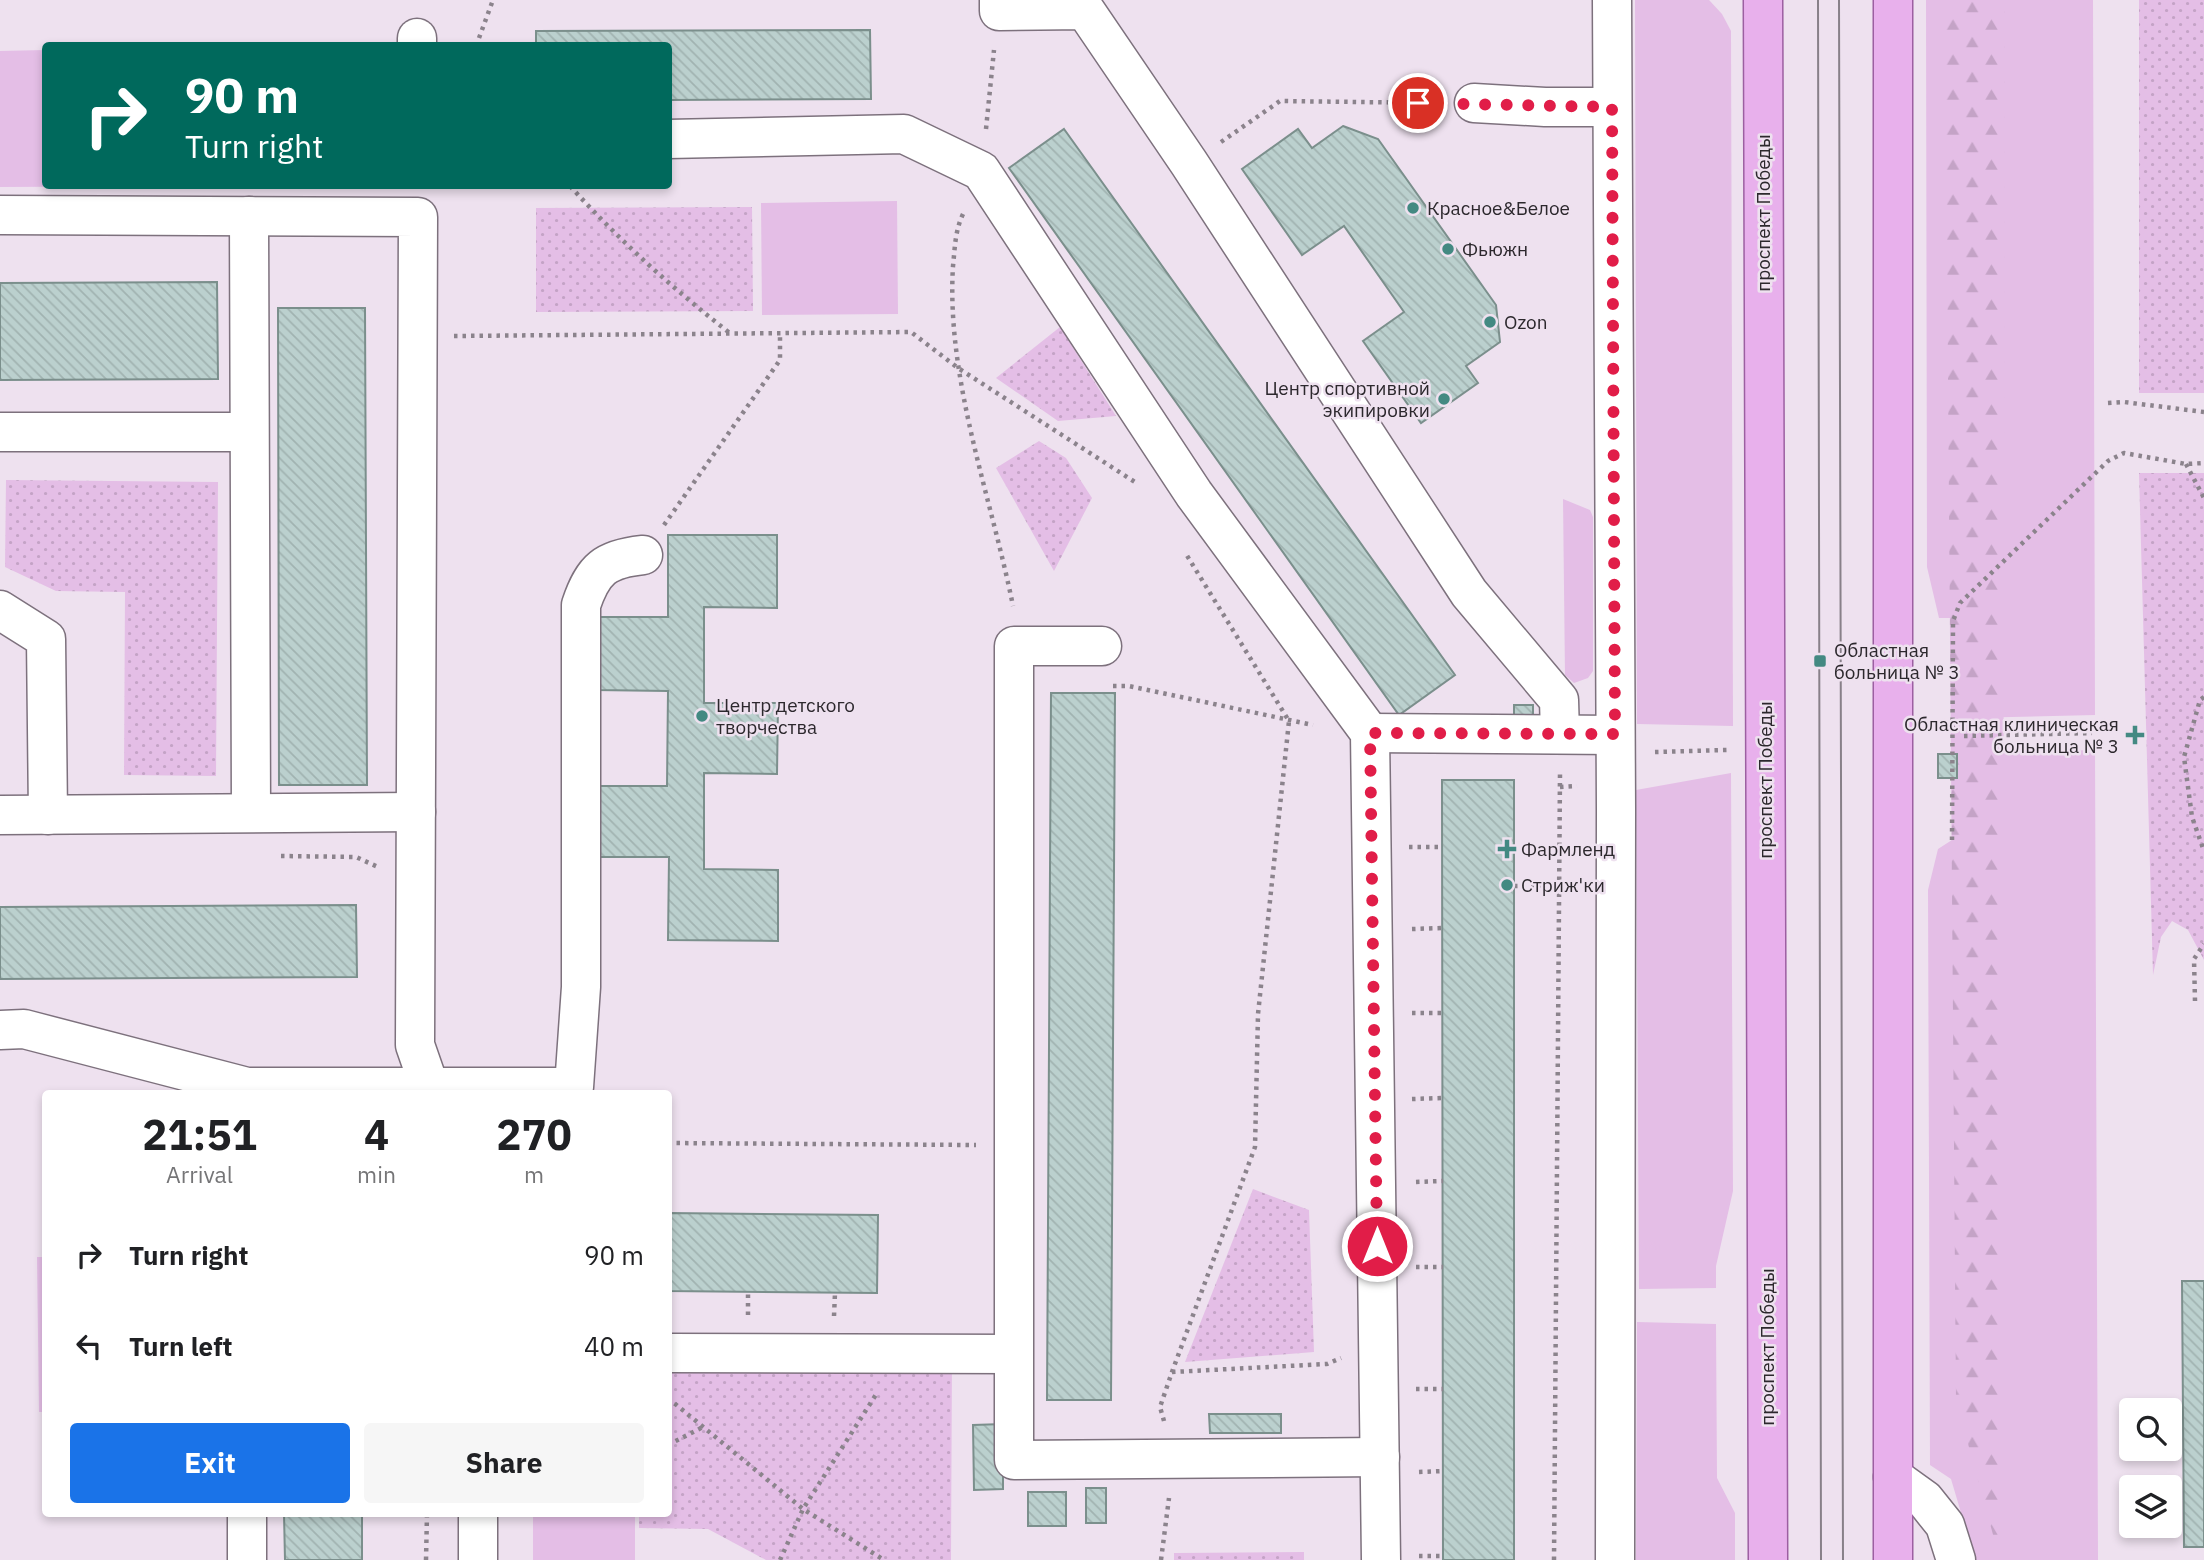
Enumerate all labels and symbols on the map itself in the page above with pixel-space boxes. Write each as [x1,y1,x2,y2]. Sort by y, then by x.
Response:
pin [1388,73,1448,133]
street label: проспект Победы [1751,134,1775,292]
place label: Красное&Белое [1427,196,1570,220]
marker: Красное&Белое [1405,200,1421,216]
place label: Фьюжн [1462,237,1528,261]
marker: Фьюжн [1440,241,1456,257]
place label: Ozon [1504,310,1548,334]
marker: Ozon [1482,314,1498,330]
place label: Центр спортивной экипировки [1265,376,1430,422]
marker: Центр спортивной экипировки [1436,391,1452,407]
place label: Областная больница № 3 [1834,638,1960,684]
marker: Областная больница № 3 [1812,653,1828,669]
place label: Центр детского творчества [716,693,855,739]
street label: проспект Победы [1753,701,1777,859]
marker: Центр детского творчества [694,708,710,724]
place label: Областная клиническая больница № 3 [1904,712,2119,758]
marker: Областная клиническая больница № 3 [2125,725,2145,745]
place label: Фармленд [1521,837,1615,861]
marker: Фармленд [1499,841,1515,857]
place label: Стриж'ки [1521,873,1605,897]
marker: Стриж'ки [1499,877,1515,893]
position arrow [1340,1209,1414,1283]
street label: проспект Победы [1755,1268,1779,1426]

